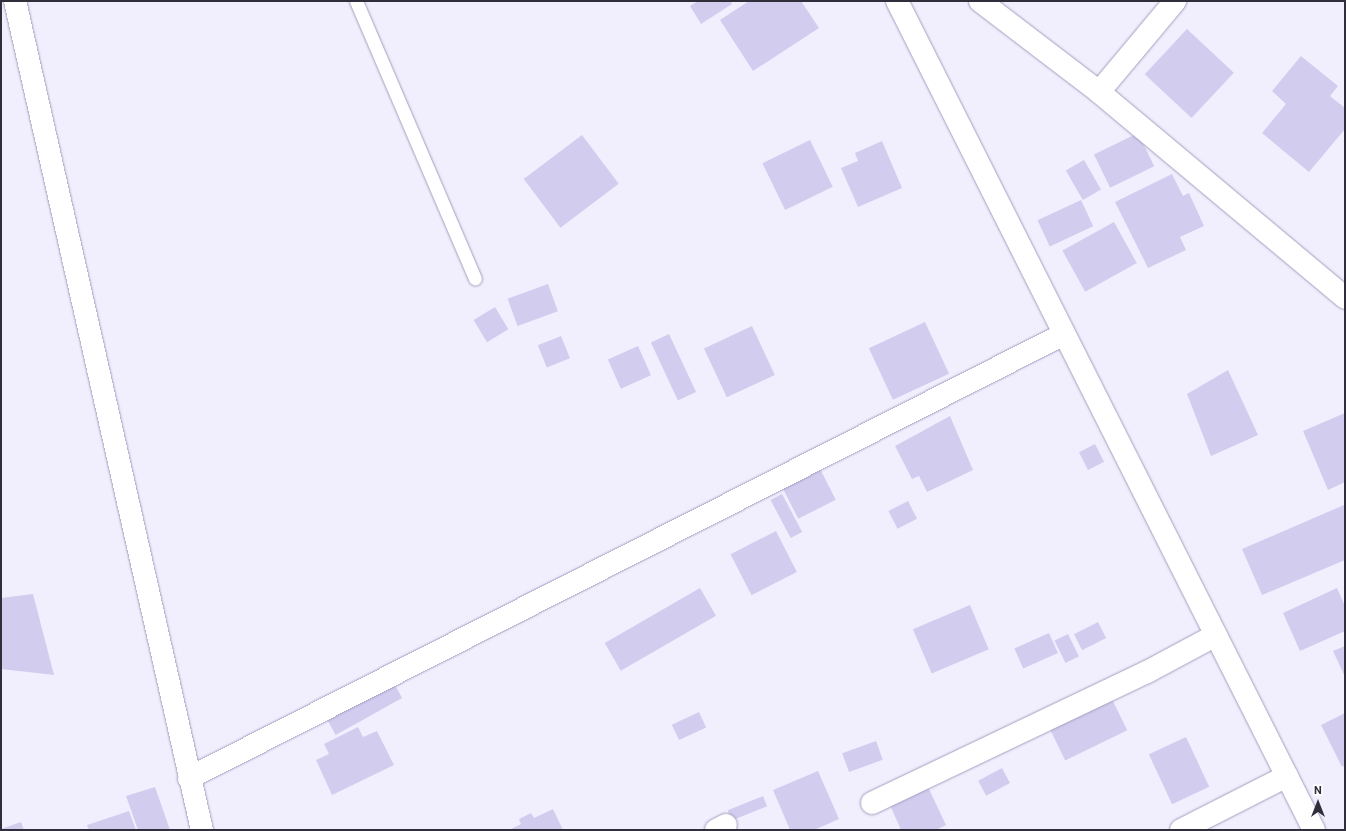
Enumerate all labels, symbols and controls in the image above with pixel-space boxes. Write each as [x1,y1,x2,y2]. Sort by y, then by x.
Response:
north arrow [1298,783,1338,823]
text: N [1314,784,1322,797]

